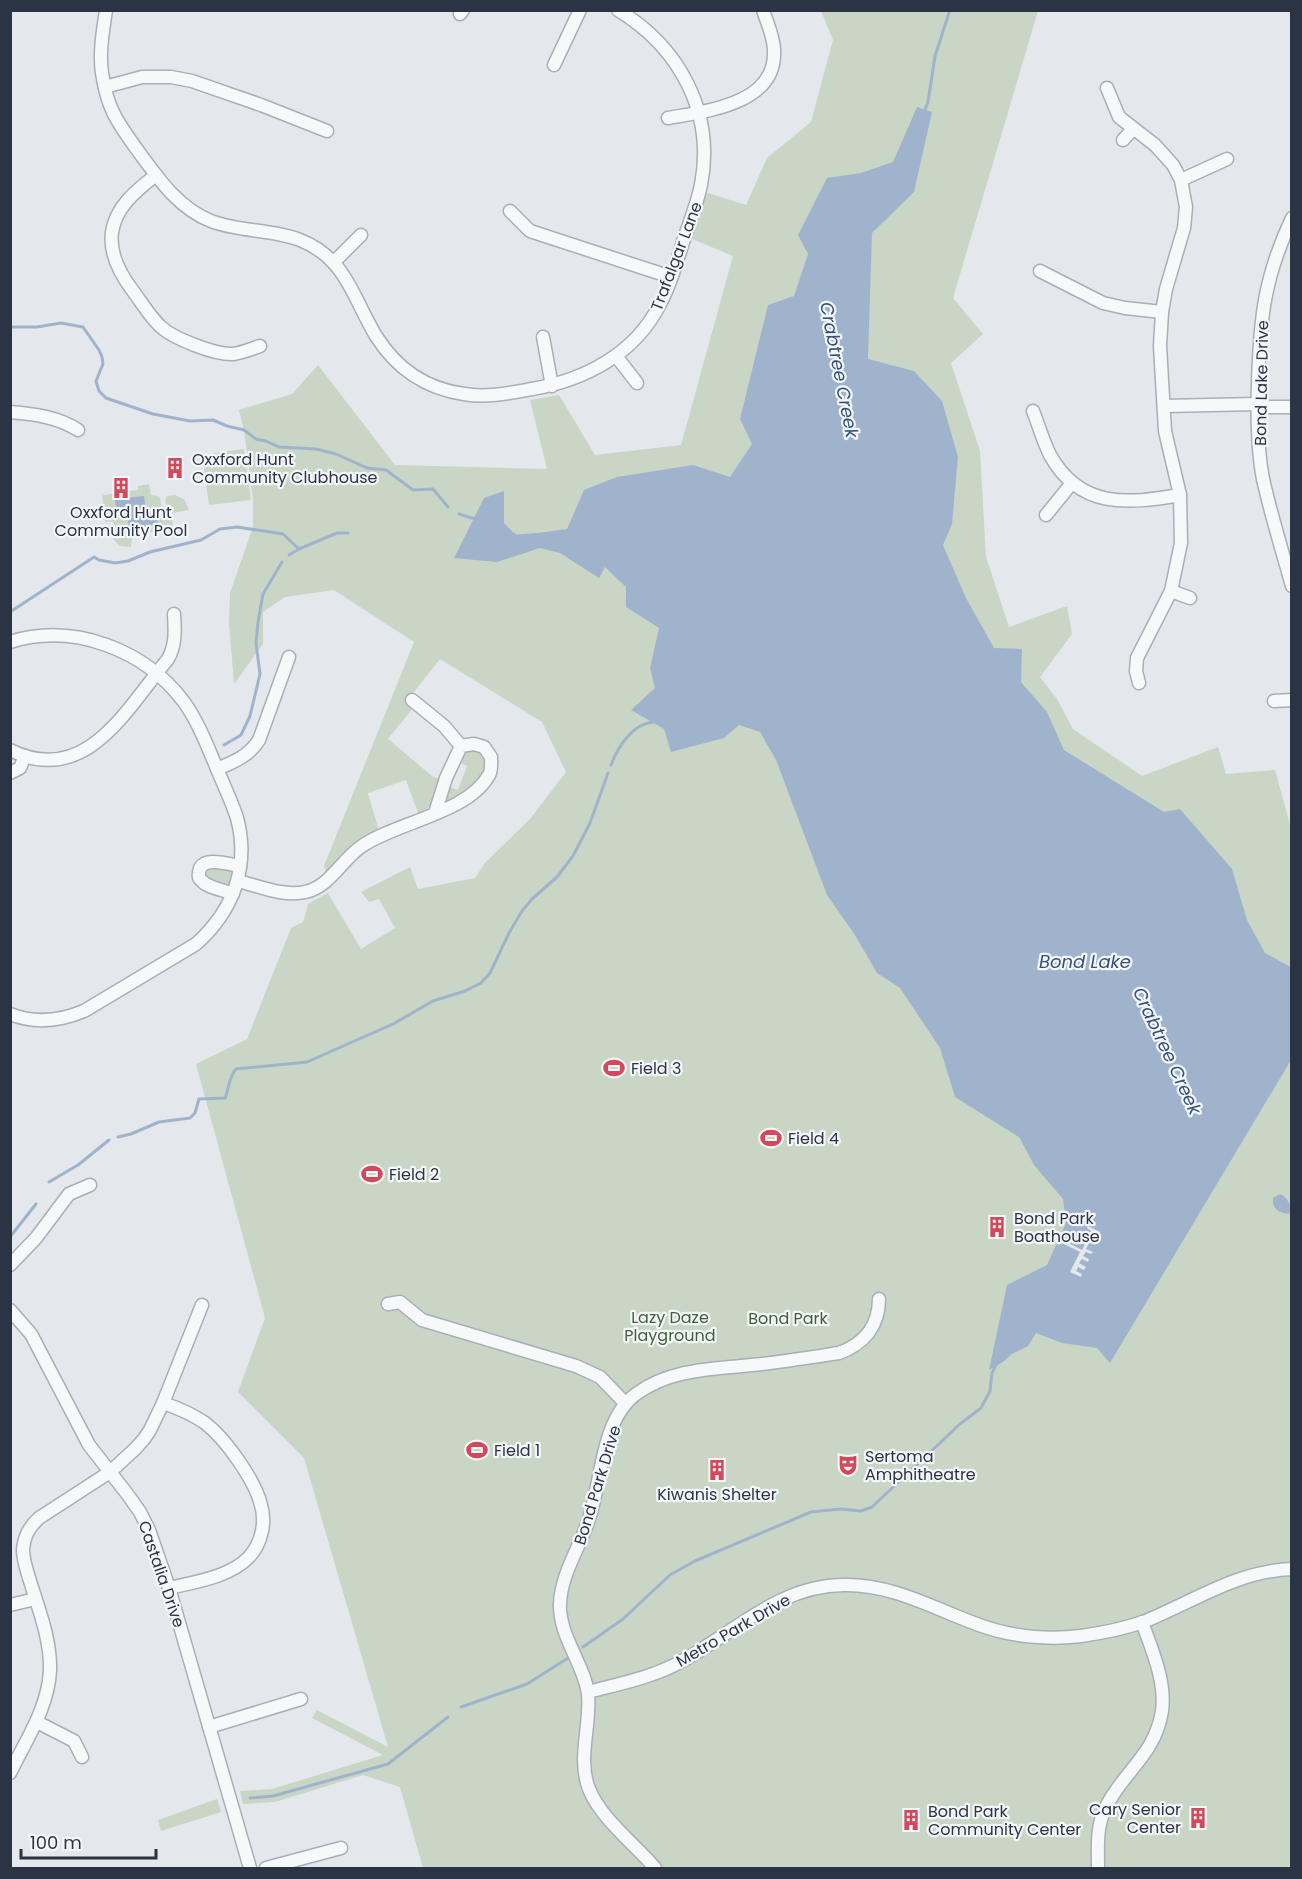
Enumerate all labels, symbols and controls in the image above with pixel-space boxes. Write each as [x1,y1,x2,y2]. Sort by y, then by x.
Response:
street label: Trafalgar Lane [645,198,708,314]
water label: Crabtree Creek [814,300,865,441]
street label: Bond Lake Drive [1249,320,1274,446]
place label: Oxxford Hunt Community Clubhouse [192,448,377,489]
building icon: Oxxford Hunt Community Clubhouse [163,456,187,480]
building icon: Oxxford Hunt Community Pool [109,476,133,500]
place label: Oxxford Hunt Community Pool [55,501,187,542]
water label: Bond Lake [1039,949,1131,974]
water label: Crabtree Creek [1127,983,1208,1119]
sports icon: Field 3 [602,1056,626,1080]
place label: Field 3 [631,1057,681,1080]
sports icon: Field 4 [759,1126,783,1150]
place label: Field 4 [788,1127,839,1150]
sports icon: Field 2 [360,1162,384,1186]
place label: Field 2 [389,1163,439,1186]
place label: Bond Park Boathouse [1014,1207,1100,1248]
building icon: Bond Park Boathouse [985,1215,1009,1239]
park label: Lazy Daze Playground [624,1306,716,1347]
park label: Bond Park [748,1307,829,1330]
street label: Bond Park Drive [568,1422,627,1548]
sports icon: Field 1 [465,1438,489,1462]
place label: Field 1 [494,1439,540,1462]
place label: Sertoma Amphitheatre [865,1445,976,1486]
theatre icon: Sertoma Amphitheatre [836,1453,860,1477]
building icon: Kiwanis Shelter [705,1458,729,1482]
place label: Kiwanis Shelter [657,1483,777,1506]
street label: Castalia Drive [133,1518,191,1631]
street label: Metro Park Drive [672,1588,795,1673]
place label: Cary Senior Center [1089,1798,1181,1839]
place label: Bond Park Community Center [928,1800,1081,1841]
building icon: Cary Senior Center [1186,1806,1210,1830]
building icon: Bond Park Community Center [899,1808,923,1832]
scale bar [21,1822,156,1860]
text: 100 m [30,1830,82,1855]

